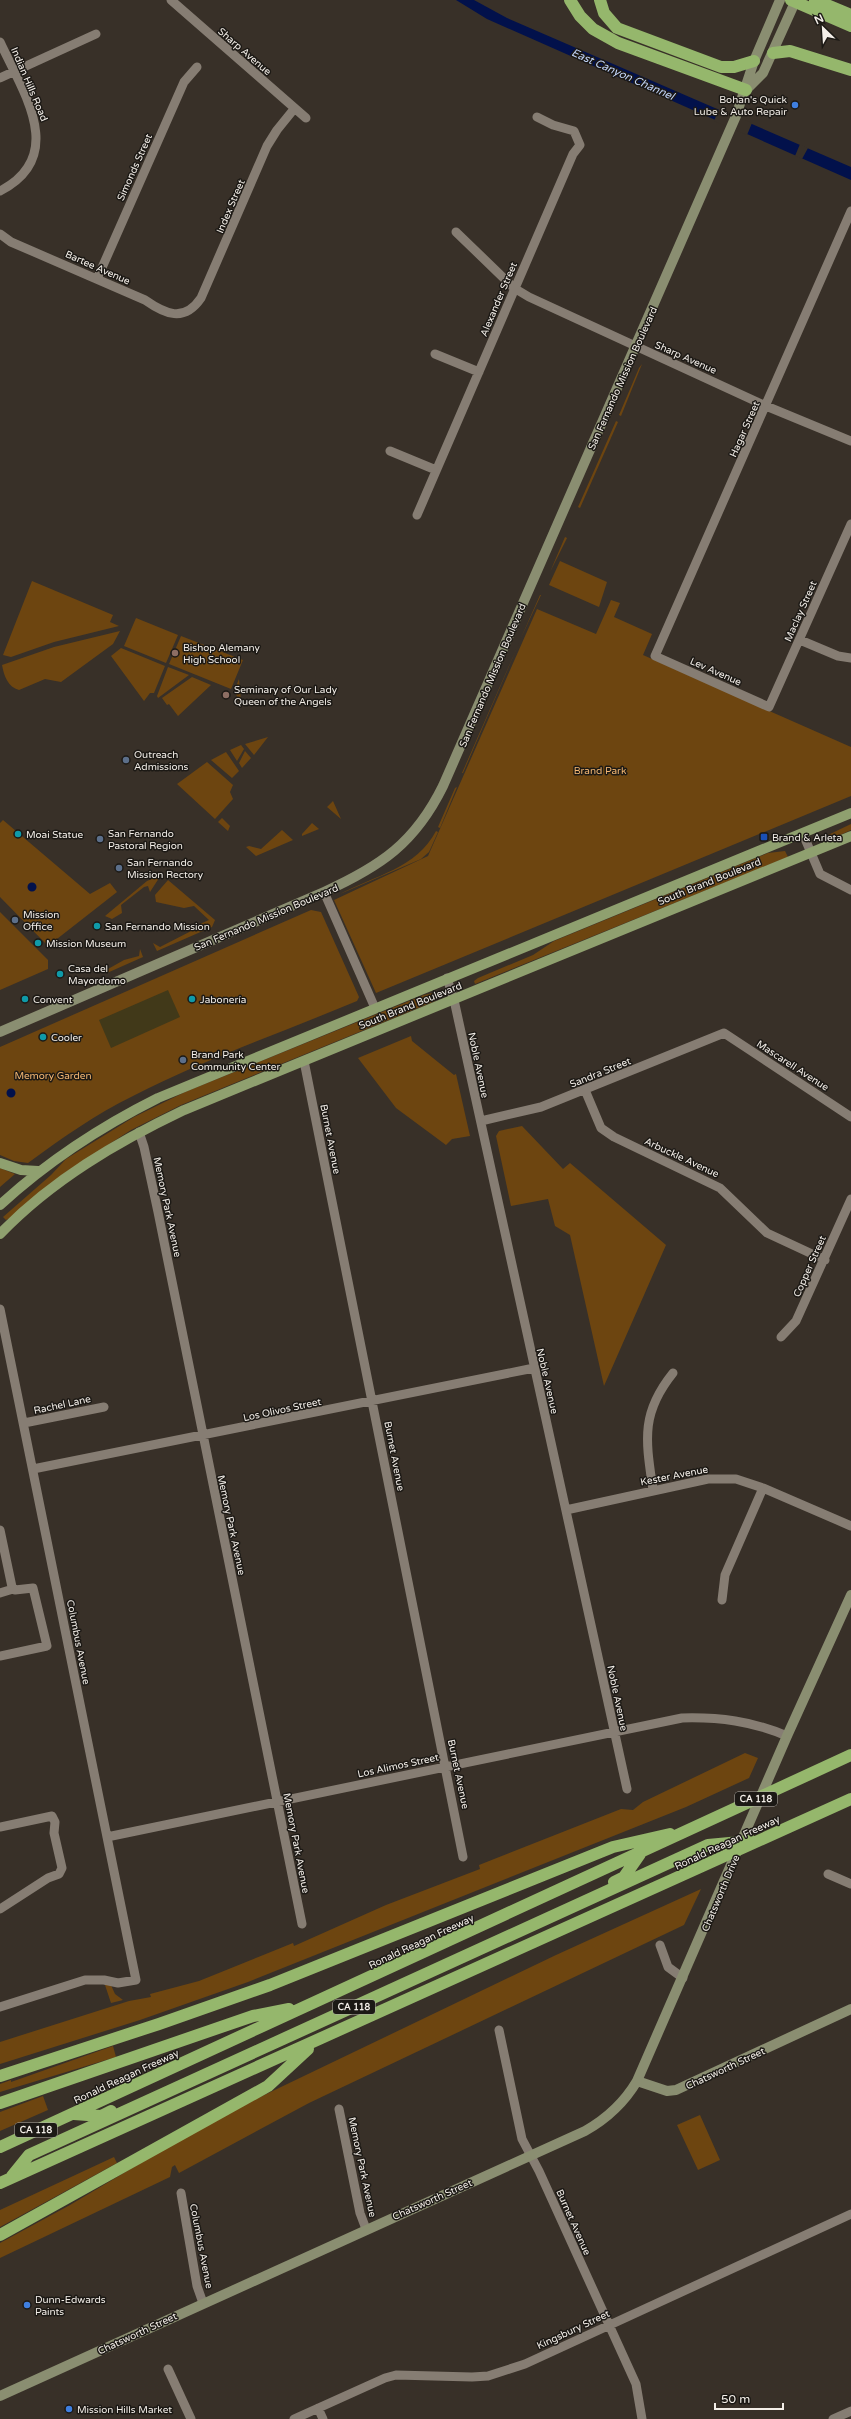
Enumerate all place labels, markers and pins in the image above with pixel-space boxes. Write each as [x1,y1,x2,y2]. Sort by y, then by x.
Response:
place label: Bohan's Quick Lube & Auto Repair [694,94,788,118]
marker: Bohan's Quick Lube & Auto Repair [790,100,800,110]
place label: Bishop Alemany High School [183,642,261,666]
marker: Bishop Alemany High School [170,648,180,658]
place label: Seminary of Our Lady Queen of the Angels [234,684,338,708]
marker: Seminary of Our Lady Queen of the Angels [221,690,231,700]
place label: Outreach Admissions [134,749,189,773]
marker: Outreach Admissions [121,755,131,765]
place label: San Fernando Pastoral Region [108,828,183,852]
marker: Moai Statue [13,829,23,839]
place label: Moai Statue [26,829,83,841]
marker: Brand & Arleta [759,832,769,842]
place label: Brand & Arleta [772,832,842,844]
marker: San Fernando Pastoral Region [95,834,105,844]
place label: San Fernando Mission Rectory [127,857,204,881]
marker: San Fernando Mission Rectory [114,863,124,873]
place label: Mission Office [23,909,59,933]
marker: Mission Office [10,915,20,925]
marker: San Fernando Mission [92,921,102,931]
place label: San Fernando Mission [105,921,210,933]
marker: Mission Museum [33,938,43,948]
place label: Mission Museum [46,938,126,950]
place label: Casa del Mayordomo [68,963,126,987]
marker: Casa del Mayordomo [55,969,65,979]
marker: Convent [20,994,30,1004]
place label: Convent [33,994,73,1006]
marker: Jabonería [187,994,197,1004]
place label: Jabonería [200,994,246,1006]
marker: Cooler [38,1032,48,1042]
place label: Cooler [51,1032,82,1044]
place label: Brand Park Community Center [191,1049,280,1073]
marker: Brand Park Community Center [178,1055,188,1065]
place label: Dunn-Edwards Paints [35,2294,106,2318]
marker: Dunn-Edwards Paints [22,2300,32,2310]
marker: Mission Hills Market [64,2404,74,2414]
place label: Mission Hills Market [77,2404,172,2416]

